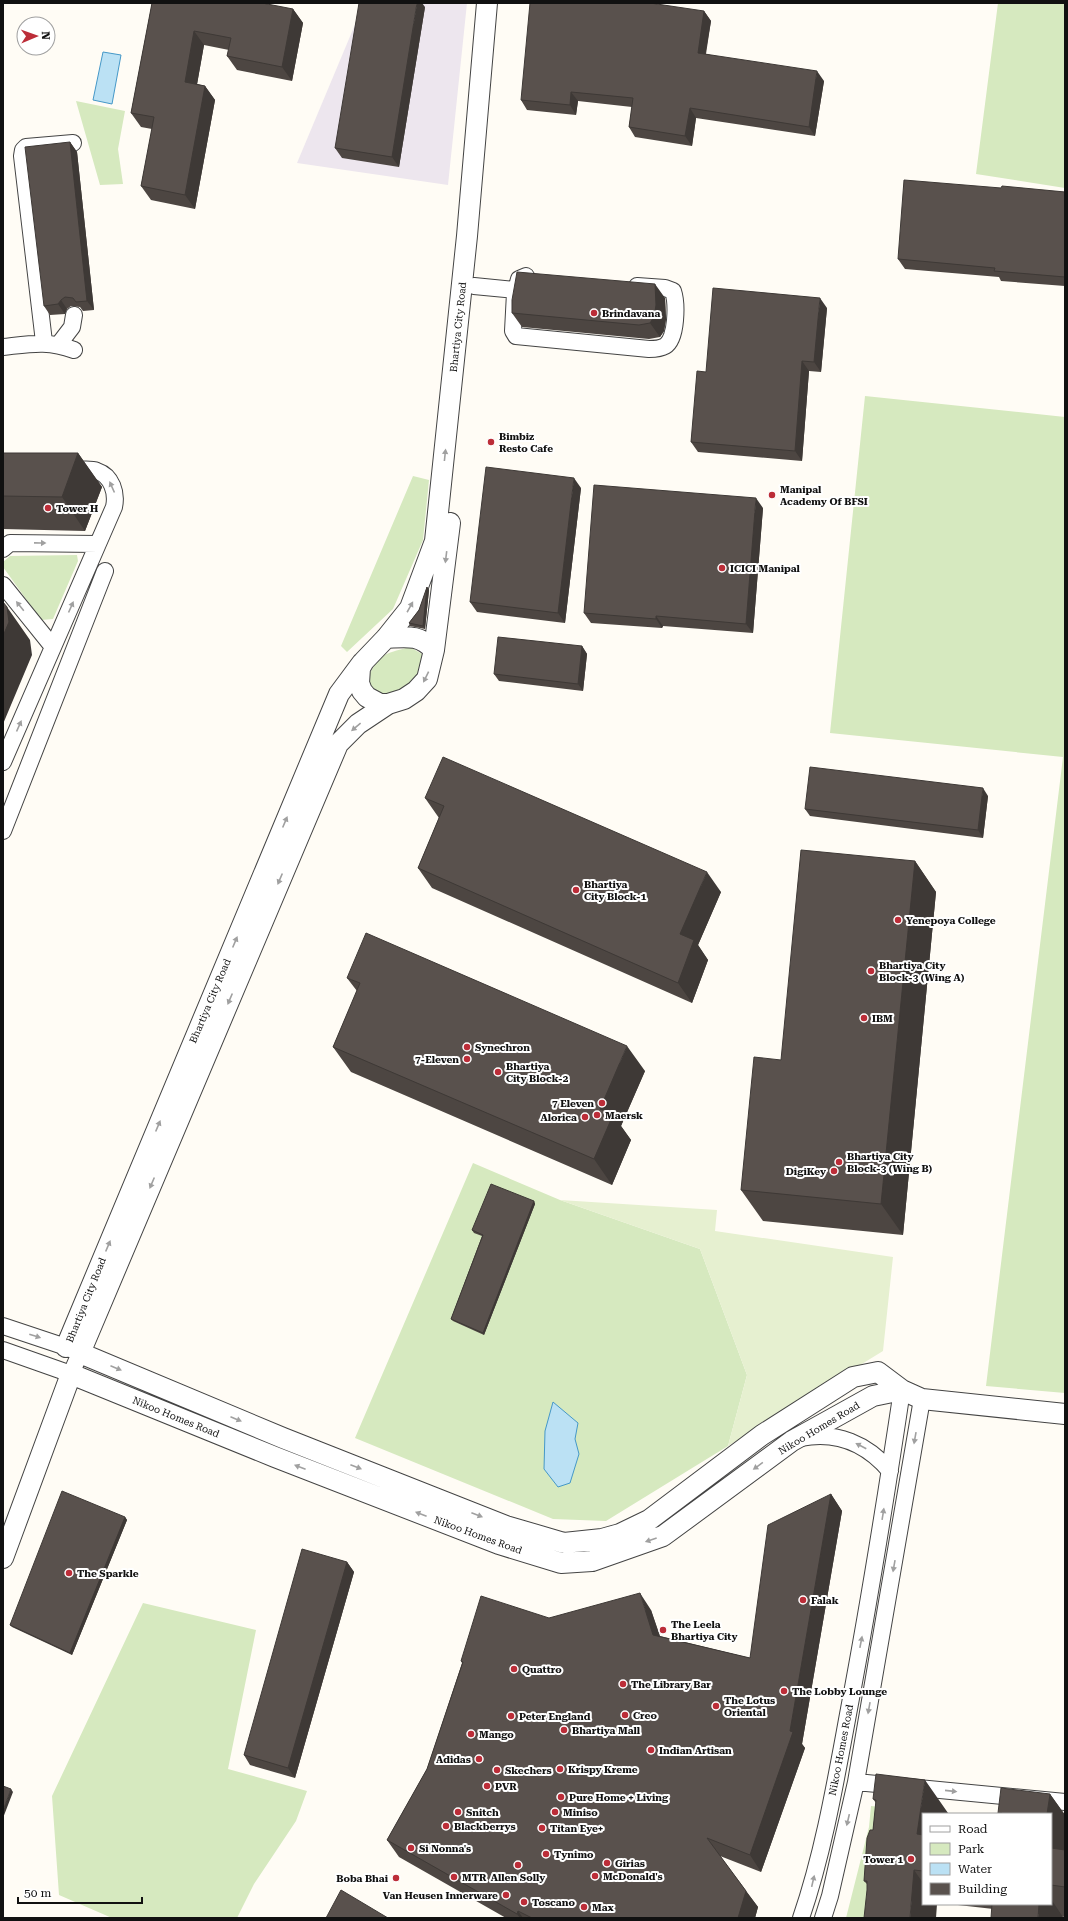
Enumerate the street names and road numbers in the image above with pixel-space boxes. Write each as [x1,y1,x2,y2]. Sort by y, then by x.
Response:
street label: Bhartiya City Road [448,281,468,373]
street label: Bhartiya City Road [187,957,233,1045]
street label: Bhartiya City Road [64,1255,108,1344]
street label: Nikoo Homes Road [131,1395,222,1440]
street label: Nikoo Homes Road [776,1399,862,1457]
street label: Nikoo Homes Road [432,1514,524,1556]
street label: Nikoo Homes Road [827,1703,855,1797]

